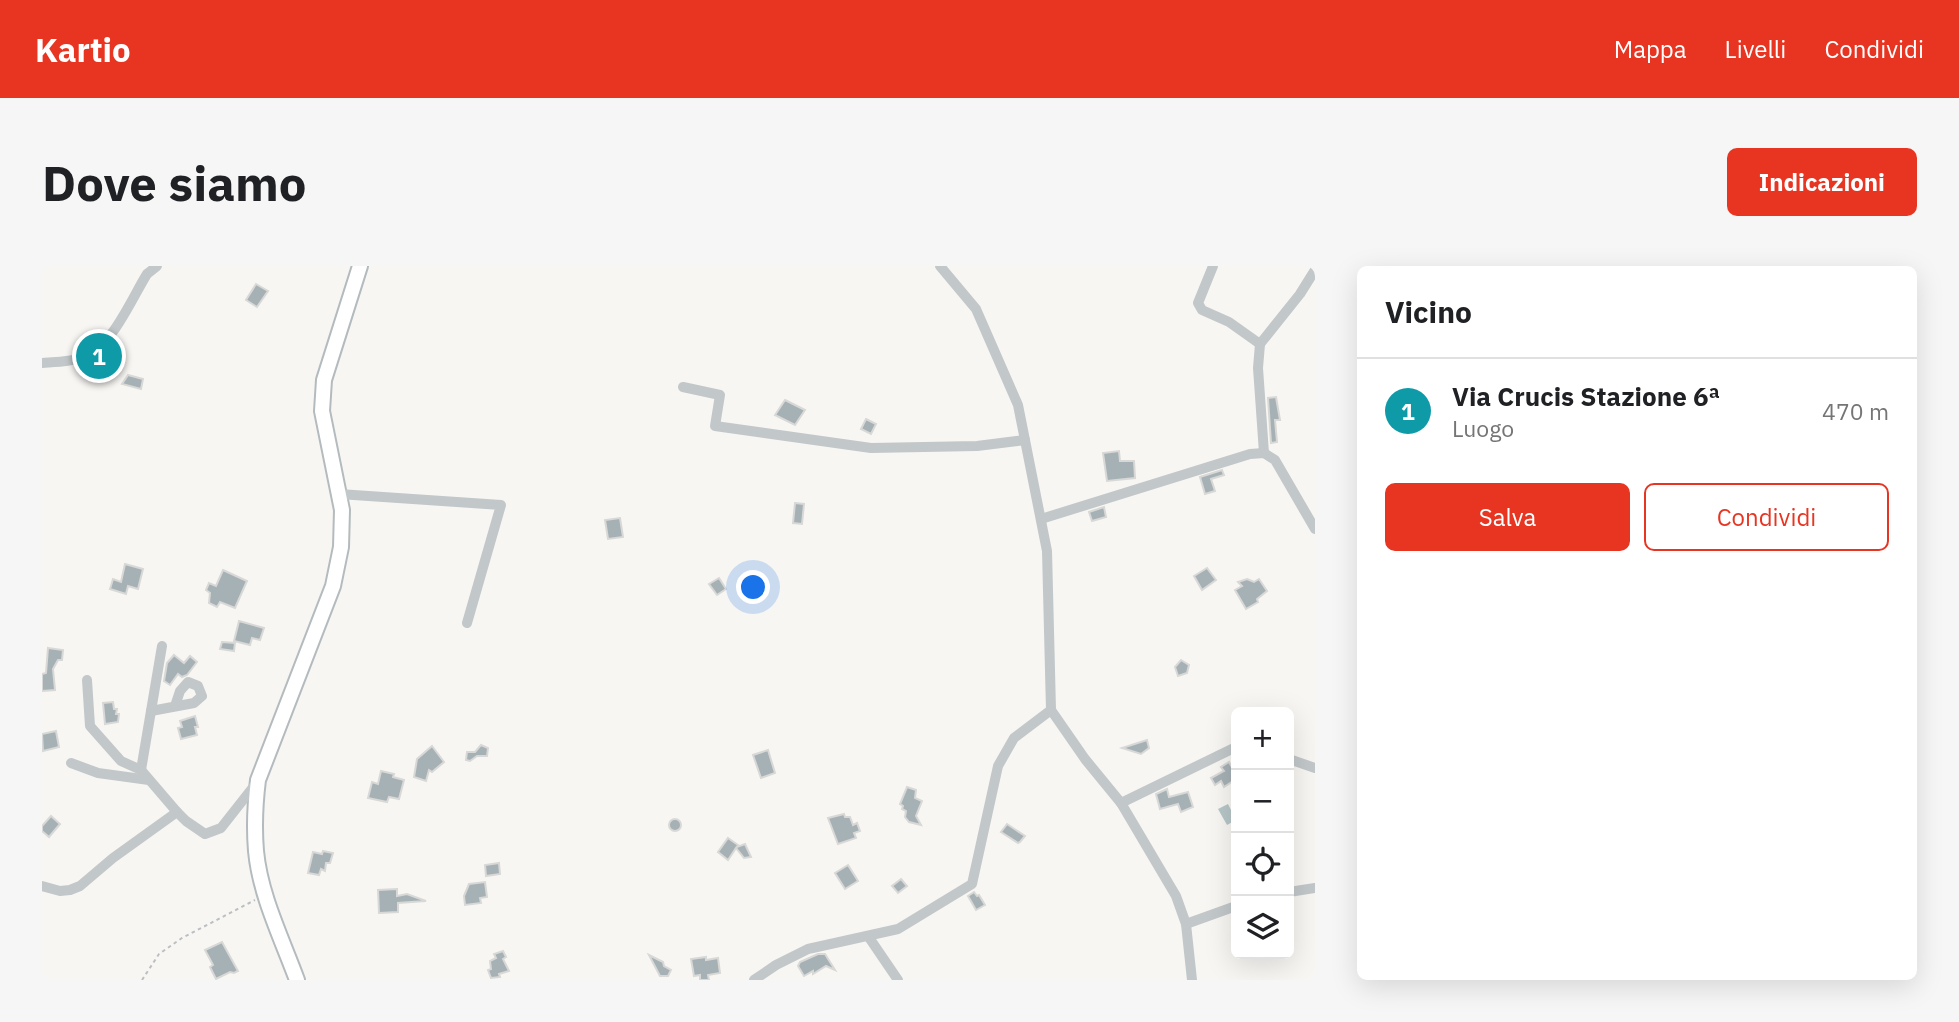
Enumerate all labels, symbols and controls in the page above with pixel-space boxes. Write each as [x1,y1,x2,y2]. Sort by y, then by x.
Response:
text: Kartio [35,28,131,71]
text: Mappa [1614,33,1687,65]
text: Livelli [1725,33,1786,65]
text: Condividi [1824,33,1924,65]
button: Indicazioni [1727,148,1917,216]
text: Dove siamo [42,151,307,214]
text: Vicino [1385,292,1472,331]
pin: 1 [76,330,122,382]
text: Via Crucis Stazione 6ª [1452,379,1720,413]
text: 1 [1401,396,1415,426]
text: 470 m [1822,396,1889,426]
text: Luogo [1452,413,1514,443]
button: Salva [1385,483,1630,551]
button: Condividi [1644,483,1889,551]
your location [736,570,770,604]
map controls [1231,707,1294,959]
button: + [1231,707,1294,770]
button: − [1231,770,1294,833]
button: locate [1231,833,1294,896]
button: layers [1231,896,1294,959]

